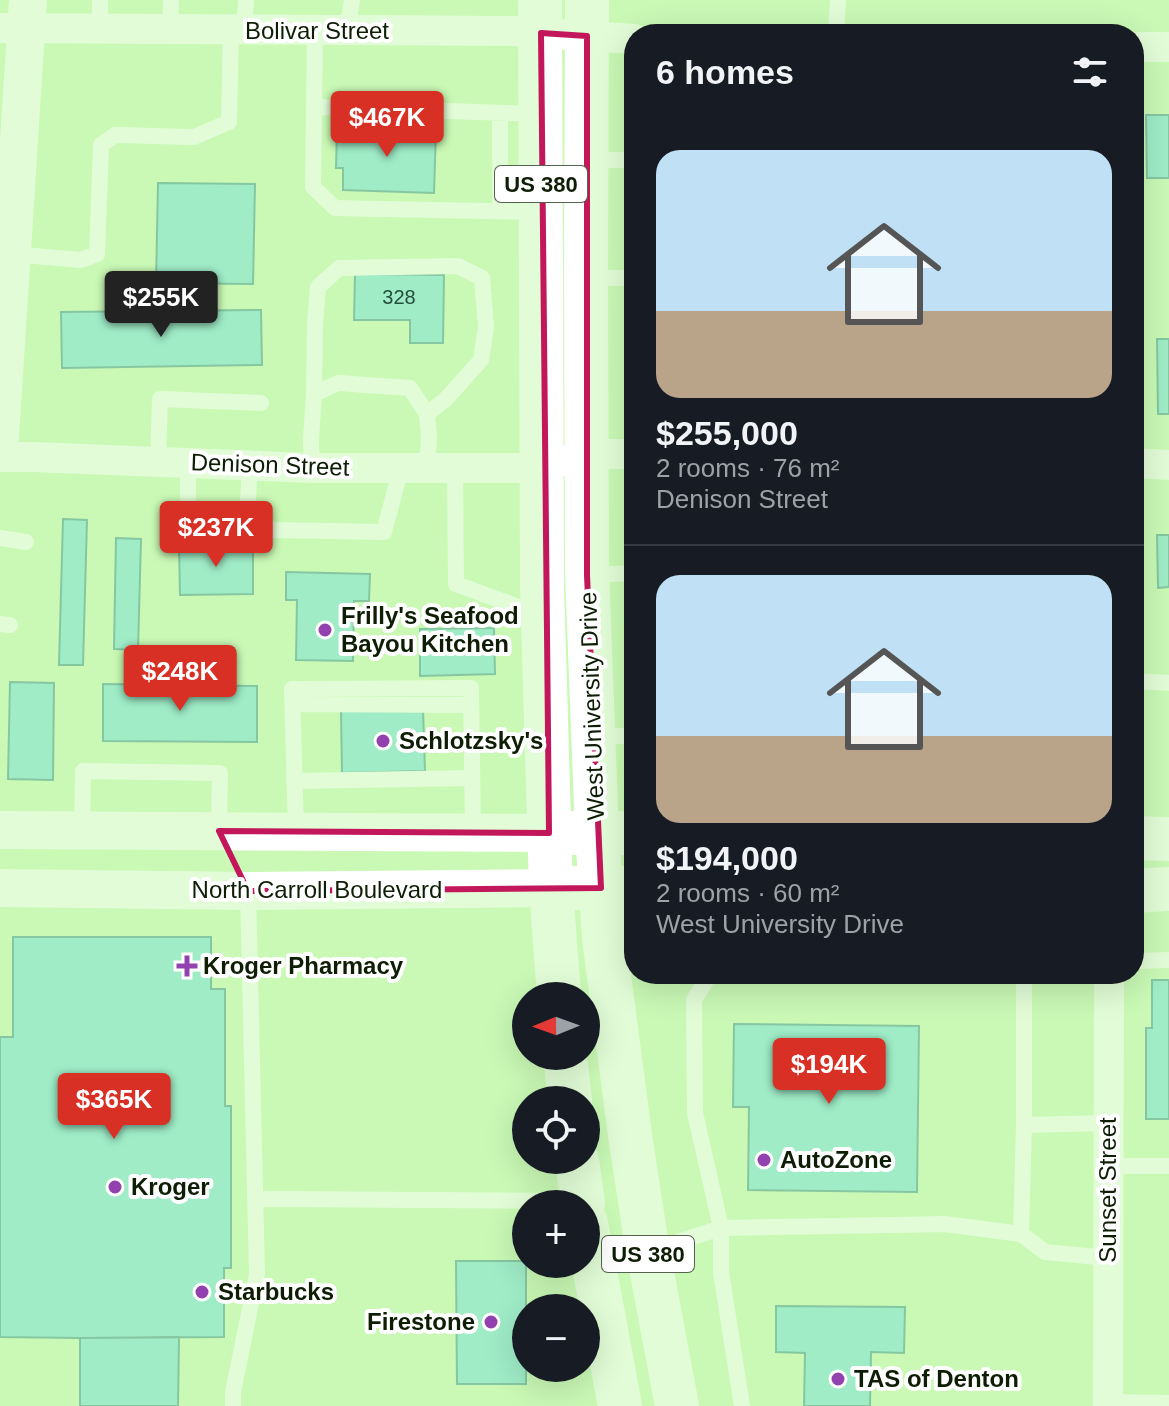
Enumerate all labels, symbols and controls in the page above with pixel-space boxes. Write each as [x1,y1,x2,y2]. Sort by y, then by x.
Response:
street label: Bolivar Street [245,17,389,44]
icon: filters [1068,50,1112,94]
text: 6 homes [656,53,794,91]
pin: $467K [331,91,443,159]
text: $467K [349,102,425,132]
road number: US 380 [495,166,587,202]
icon: home [812,202,956,346]
pin: $255K [105,271,217,339]
text: $255K [123,282,199,312]
house number: 328 [382,286,416,308]
text: $255,000 [656,414,798,452]
street label: Denison Street [190,448,350,481]
text: 2 rooms · 76 m² [656,453,840,483]
text: Denison Street [656,484,828,514]
pin: $237K [160,501,272,569]
text: $237K [178,512,254,542]
street label: West University Drive [574,591,609,821]
place label: Frilly's Seafood Bayou Kitchen [341,602,519,657]
marker: Frilly's Seafood Bayou Kitchen [316,621,334,639]
icon: home [812,627,956,771]
pin: $248K [124,645,236,713]
text: $248K [142,656,218,686]
place label: Schlotzsky's [399,727,543,754]
marker: Schlotzsky's [374,732,392,750]
text: $194,000 [656,839,798,877]
street label: North Carroll Boulevard [192,876,442,903]
text: 2 rooms · 60 m² [656,878,840,908]
text: West University Drive [656,909,904,939]
place label: Kroger Pharmacy [203,952,404,979]
marker: Kroger Pharmacy [178,957,196,975]
north arrow [512,982,600,1070]
map controls [512,982,600,1382]
pin: $194K [773,1038,885,1106]
text: $194K [791,1049,867,1079]
pin: $365K [58,1073,170,1141]
text: $365K [76,1084,152,1114]
button: locate [512,1086,600,1174]
street label: Sunset Street [1094,1117,1121,1263]
place label: AutoZone [780,1146,892,1173]
marker: AutoZone [755,1151,773,1169]
place label: Kroger [131,1173,210,1200]
marker: Kroger [106,1178,124,1196]
button: + [512,1190,600,1278]
road number: US 380 [602,1236,694,1272]
place label: Starbucks [218,1278,334,1305]
marker: Starbucks [193,1283,211,1301]
button: − [512,1294,600,1382]
place label: Firestone [367,1308,475,1335]
marker: Firestone [482,1313,500,1331]
place label: TAS of Denton [854,1365,1019,1392]
marker: TAS of Denton [829,1370,847,1388]

